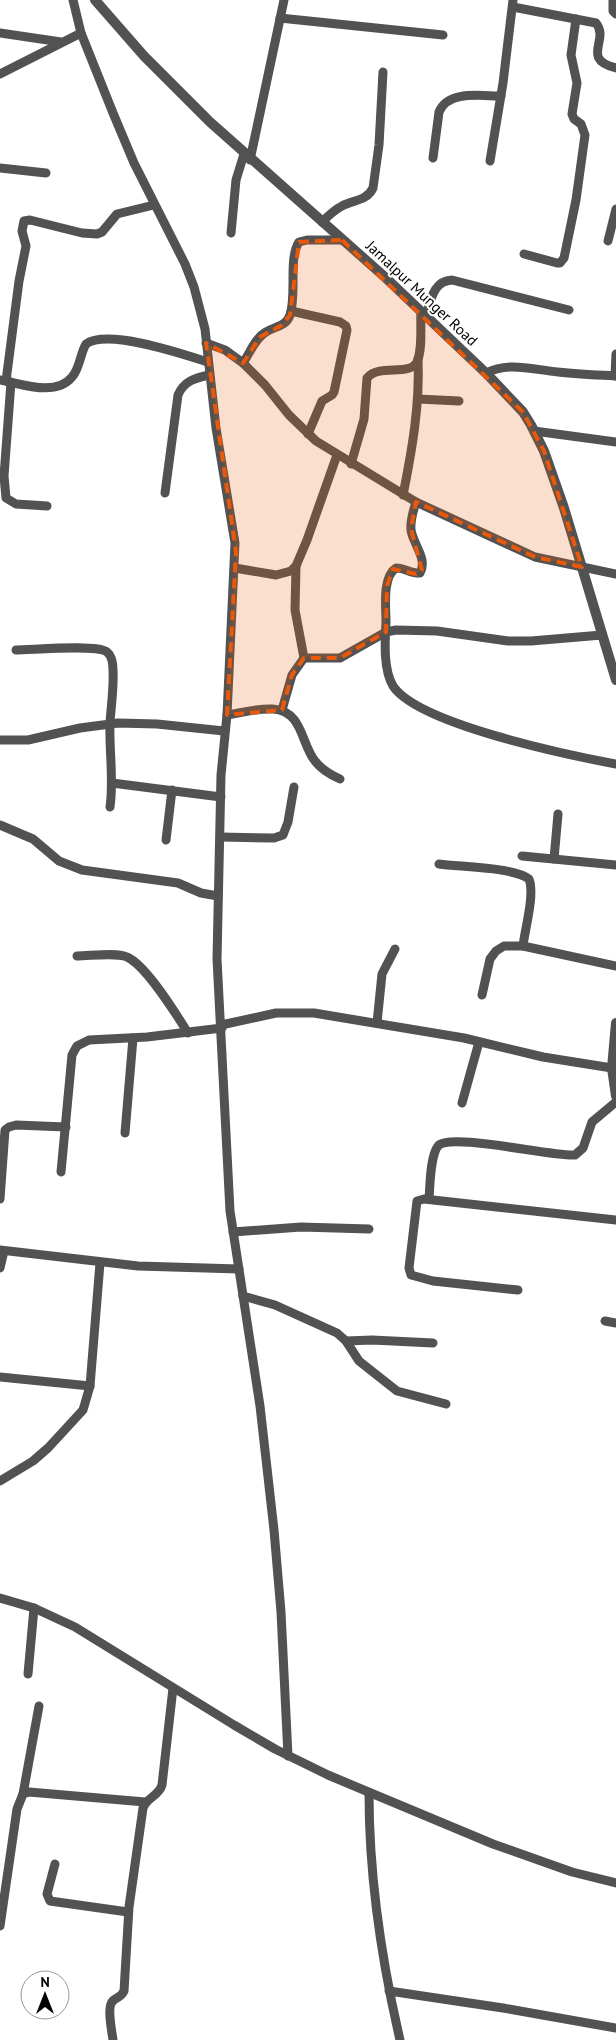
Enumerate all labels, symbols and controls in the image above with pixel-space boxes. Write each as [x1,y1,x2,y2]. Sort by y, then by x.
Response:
street label: Jamalpur Munger Road [361,236,482,350]
north arrow [20,1970,70,2020]
text: N [40,1973,50,1991]

